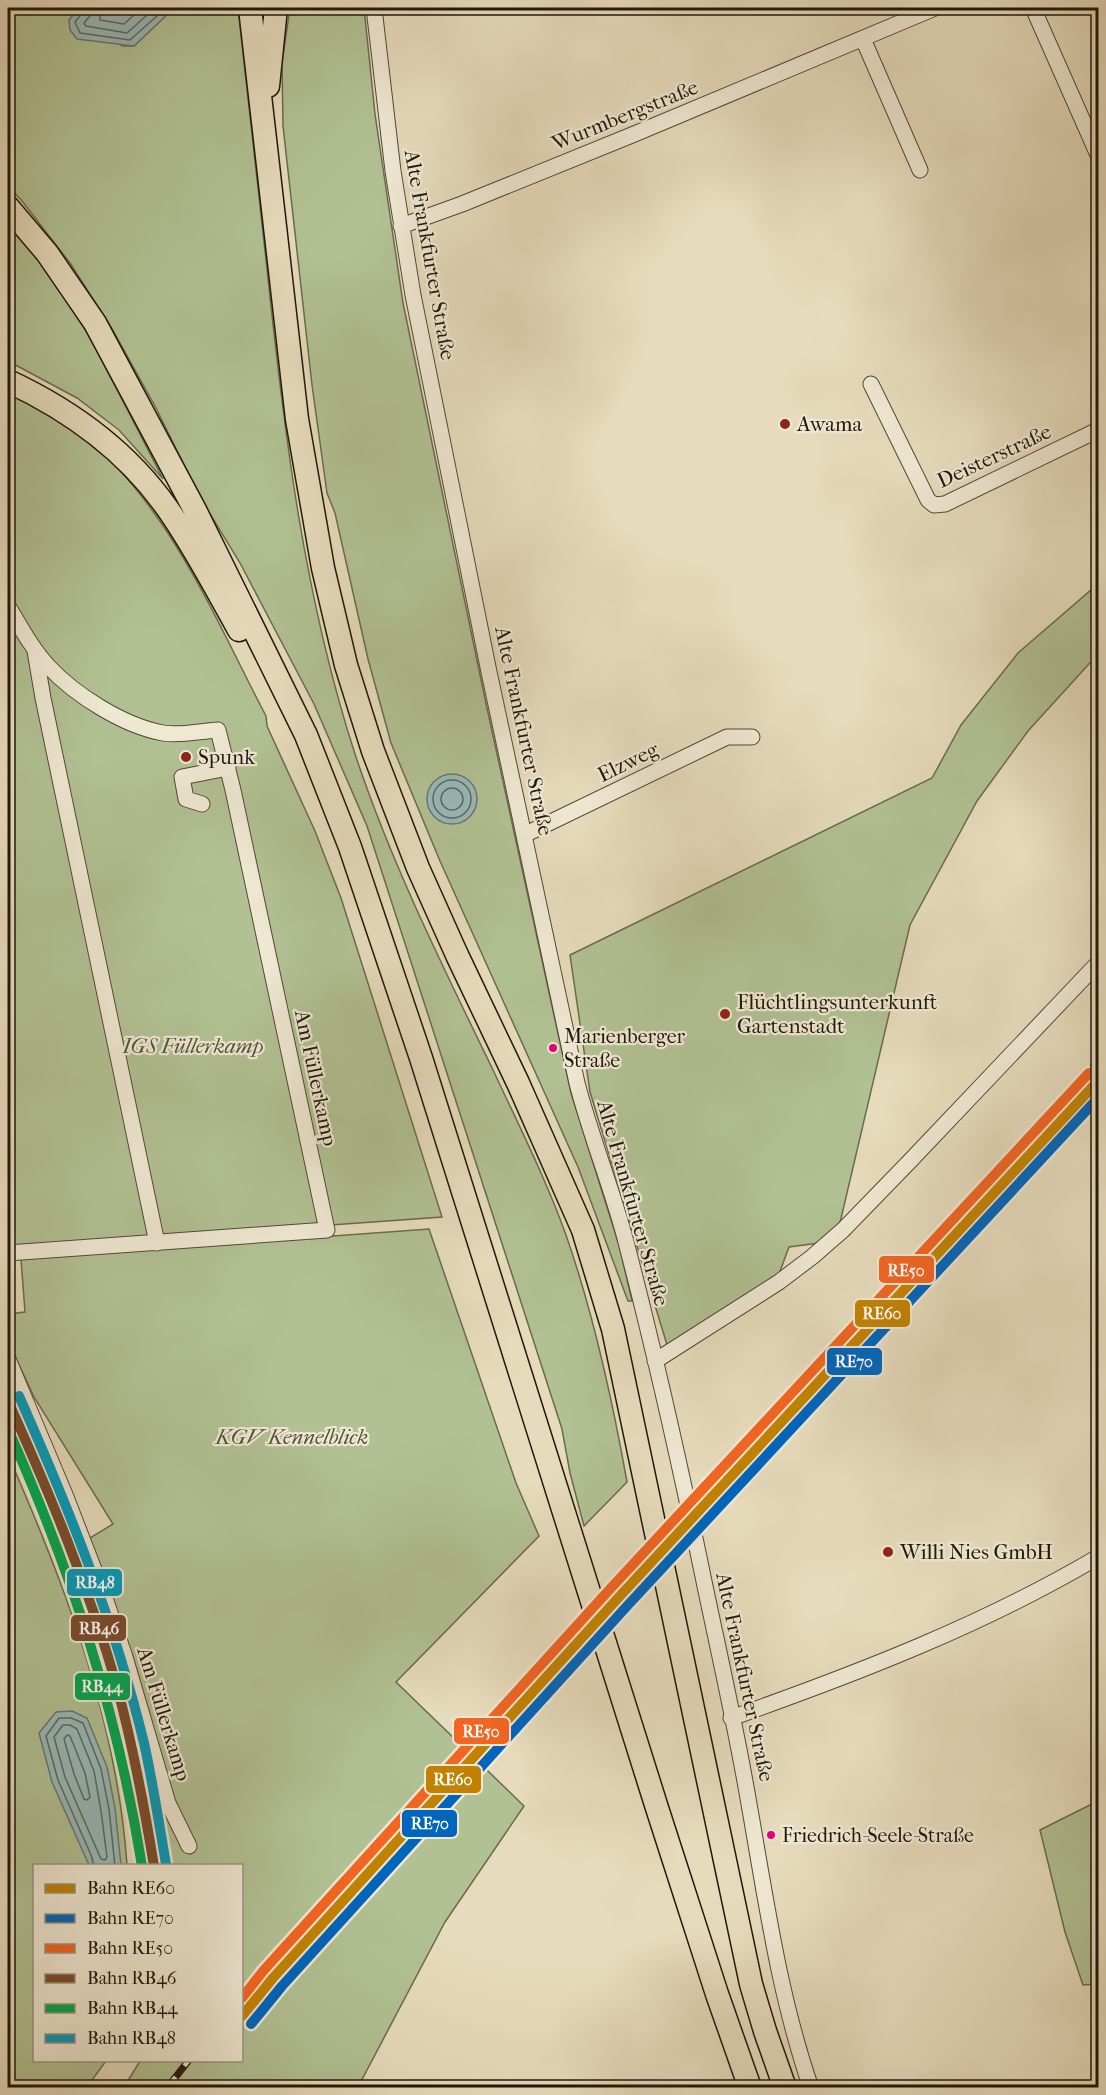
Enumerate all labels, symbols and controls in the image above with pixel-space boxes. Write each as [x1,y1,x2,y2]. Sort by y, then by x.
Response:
street label: Wurmbergstraße [547,75,702,156]
street label: Alte Frankfurter Straße [400,147,460,362]
place label: Awama [796,412,862,436]
marker: Awama [778,417,792,431]
street label: Deisterstraße [933,419,1055,493]
street label: Alte Frankfurter Straße [490,623,558,838]
street label: Elzweg [594,737,663,787]
place label: Spunk [198,745,255,769]
marker: Spunk [179,750,193,764]
place label: Flüchtlingsunterkunft Gartenstadt [737,990,938,1038]
street label: Am Füllerkamp [290,1007,342,1148]
marker: Flüchtlingsunterkunft Gartenstadt [718,1007,732,1021]
place label: Marienberger Straße [564,1025,686,1072]
park label: IGS Füllerkamp [122,1034,263,1058]
marker: Marienberger Straße [547,1042,559,1054]
street label: Alte Frankfurter Straße [592,1096,674,1309]
line badge: RE50 [878,1255,935,1284]
text: RE50 [887,1261,925,1280]
line badge: RE60 [854,1299,911,1328]
text: RE60 [863,1304,902,1323]
line badge: RE70 [826,1347,883,1376]
text: RE70 [835,1352,873,1371]
park label: KGV Kennelblick [214,1425,368,1449]
place label: Willi Nies GmbH [899,1540,1053,1564]
marker: Willi Nies GmbH [881,1545,895,1559]
line badge: RB48 [66,1568,123,1597]
street label: Alte Frankfurter Straße [711,1569,779,1784]
text: RB48 [75,1573,115,1593]
line badge: RB46 [70,1614,127,1642]
text: RB46 [79,1619,119,1639]
street label: Am Füllerkamp [132,1643,196,1784]
line badge: RB44 [74,1672,131,1701]
text: RB44 [82,1677,124,1697]
line badge: RE50 [453,1717,510,1745]
text: RE50 [462,1722,500,1741]
line badge: RE60 [425,1765,482,1794]
text: RE60 [434,1770,473,1789]
line badge: RE70 [401,1809,458,1838]
text: RE70 [411,1814,449,1833]
place label: Friedrich-Seele-Straße [782,1824,974,1847]
marker: Friedrich-Seele-Straße [765,1829,777,1841]
legend [33,1864,243,2062]
text: Bahn RE60 [87,1878,175,1899]
text: Bahn RE70 [87,1908,174,1929]
text: Bahn RE50 [87,1938,173,1959]
text: Bahn RB46 [87,1968,177,1989]
text: Bahn RB44 [87,1998,178,2019]
text: Bahn RB48 [87,2028,176,2049]

